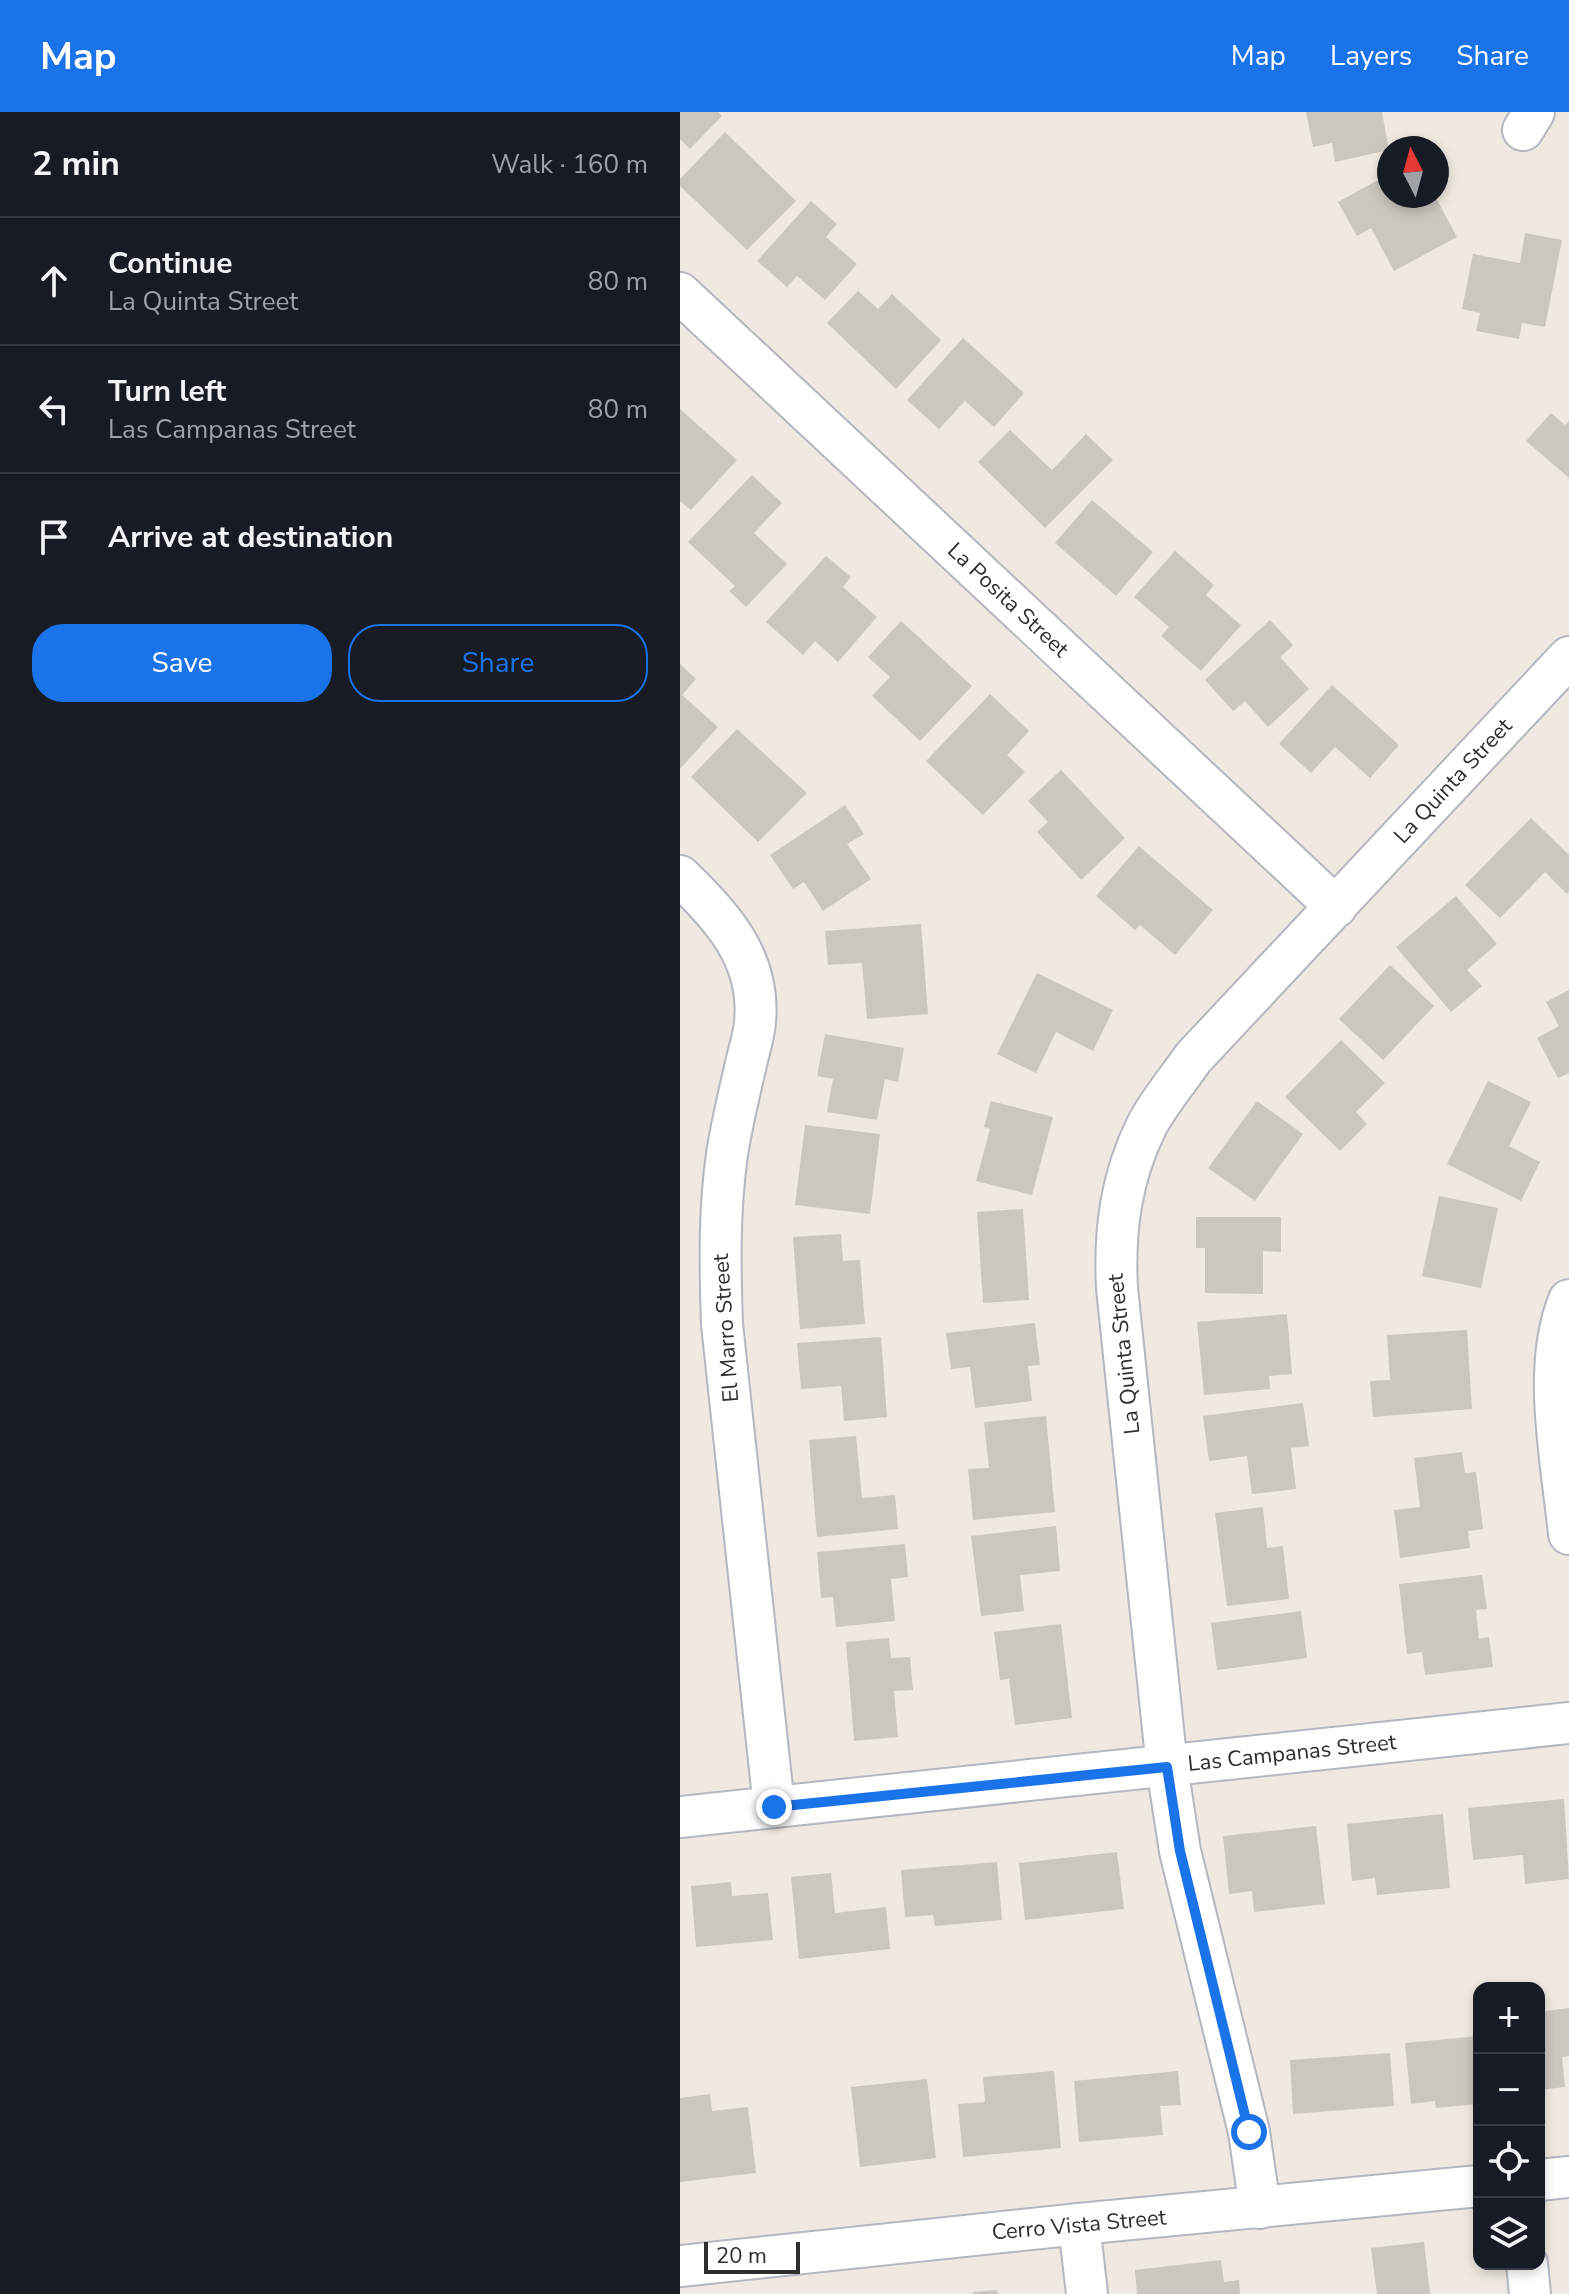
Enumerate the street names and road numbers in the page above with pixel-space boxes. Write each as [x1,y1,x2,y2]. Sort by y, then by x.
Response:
street label: La Posita Street [941,536,1075,664]
street label: La Quinta Street [1387,712,1519,850]
street label: El Marro Street [706,1252,746,1403]
street label: La Quinta Street [1101,1272,1147,1436]
street label: Las Campanas Street [1186,1727,1398,1779]
street label: Cerro Vista Street [991,2202,1168,2248]

